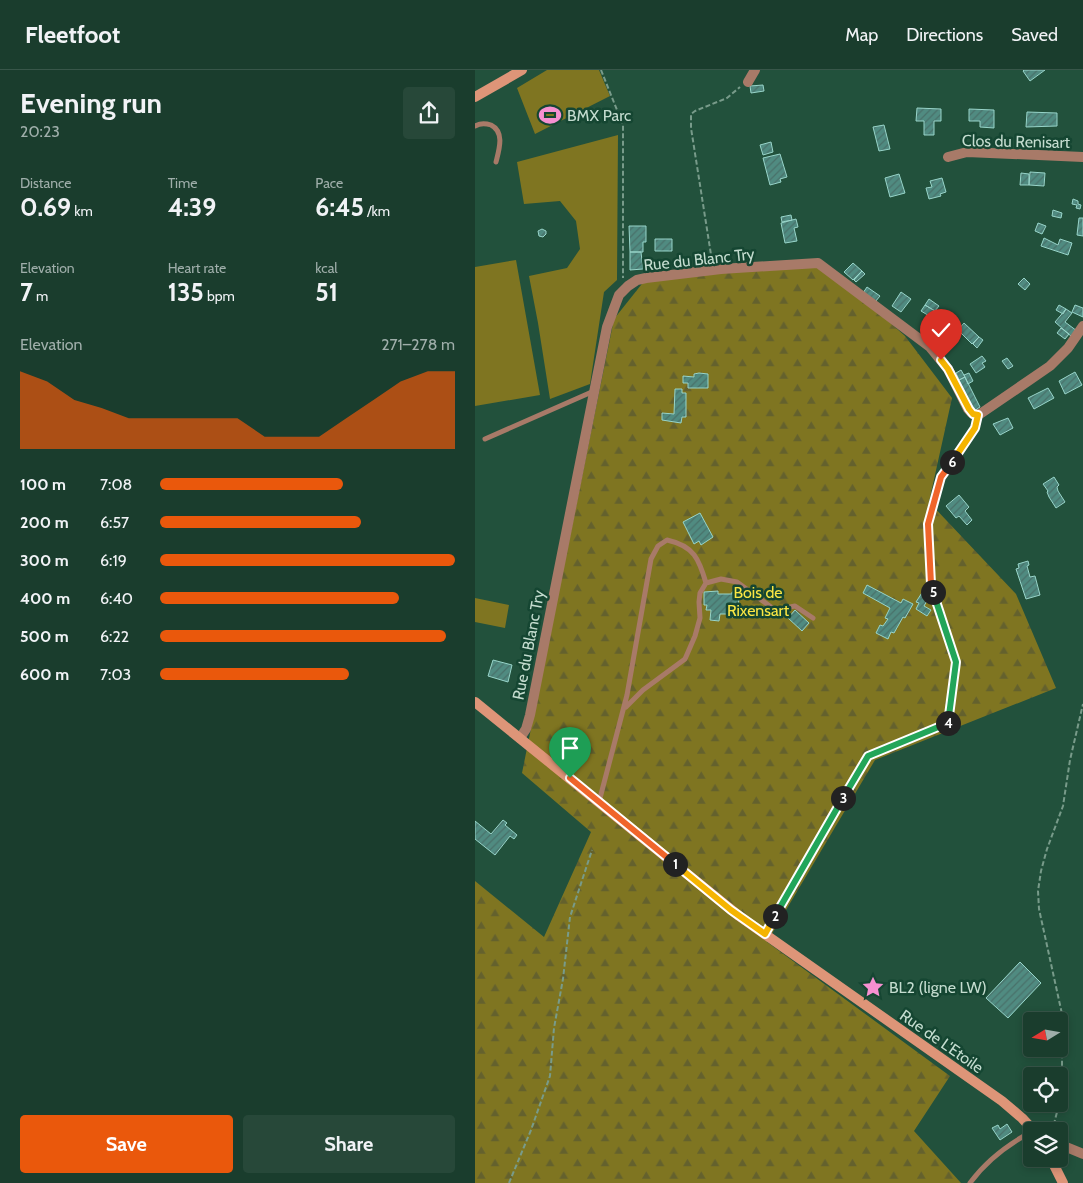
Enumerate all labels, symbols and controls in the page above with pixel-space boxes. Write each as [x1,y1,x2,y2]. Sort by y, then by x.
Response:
text: Fleetfoot [25,20,120,49]
text: Map [845,24,878,46]
text: Directions [906,24,983,46]
text: Saved [1011,24,1058,46]
text: Evening run [20,86,162,120]
button: share [403,87,455,139]
sports icon: BMX Parc [537,102,563,128]
place label: BMX Parc [567,106,631,125]
text: 20:23 [20,122,60,141]
street label: Clos du Renisart [962,131,1071,152]
text: Distance [20,174,72,192]
text: Time [168,174,197,192]
text: Pace [315,174,343,192]
text: 0.69 [20,192,71,222]
text: 4:39 [168,192,216,222]
text: 6:45 [315,192,364,222]
text: km [71,202,93,220]
text: /km [364,202,390,220]
street label: Rue du Blanc Try [643,244,755,275]
text: Elevation [20,259,75,277]
text: Heart rate [168,259,226,277]
text: kcal [315,259,338,277]
text: 7 [20,277,33,307]
text: 135 [168,277,204,307]
text: 51 [315,277,338,307]
text: m [33,287,48,305]
text: bpm [204,287,235,305]
pin [920,309,962,360]
icon: check [927,316,955,344]
text: Elevation [20,335,83,354]
text: 271–278 m [381,335,455,354]
pin: 6 [939,450,965,474]
text: 6 [949,453,956,471]
text: 100 m [20,475,66,494]
text: 7:08 [100,475,132,494]
text: 200 m [20,513,69,532]
text: 6:57 [100,513,129,532]
text: 300 m [20,551,69,570]
text: 6:19 [100,551,127,570]
pin: 5 [921,580,945,604]
park label: Bois de Rixensart [727,583,790,620]
text: 5 [930,583,937,601]
text: 400 m [20,589,70,608]
text: 6:40 [100,589,133,608]
street label: Rue du Blanc Try [509,589,548,702]
text: 500 m [20,627,69,646]
text: 6:22 [100,627,129,646]
text: 600 m [20,665,69,684]
text: 7:03 [100,665,131,684]
pin: 4 [935,710,961,736]
text: 4 [944,714,953,732]
pin [549,727,591,778]
icon: arrive [556,734,584,762]
pin: 3 [831,786,855,810]
text: 3 [840,789,847,807]
pin: 1 [663,852,687,876]
text: 1 [673,855,678,873]
pin: 2 [763,904,787,928]
text: 2 [772,907,779,925]
place icon: BL2 (ligne LW) [860,974,886,1000]
place label: BL2 (ligne LW) [889,978,987,997]
street label: Rue de L'Etoile [896,1006,987,1077]
north arrow [1023,1012,1067,1058]
map controls [1023,1012,1068,1167]
button: locate [1023,1067,1068,1112]
button: Save [20,1115,233,1173]
button: Share [243,1115,455,1173]
button: layers [1023,1122,1068,1167]

